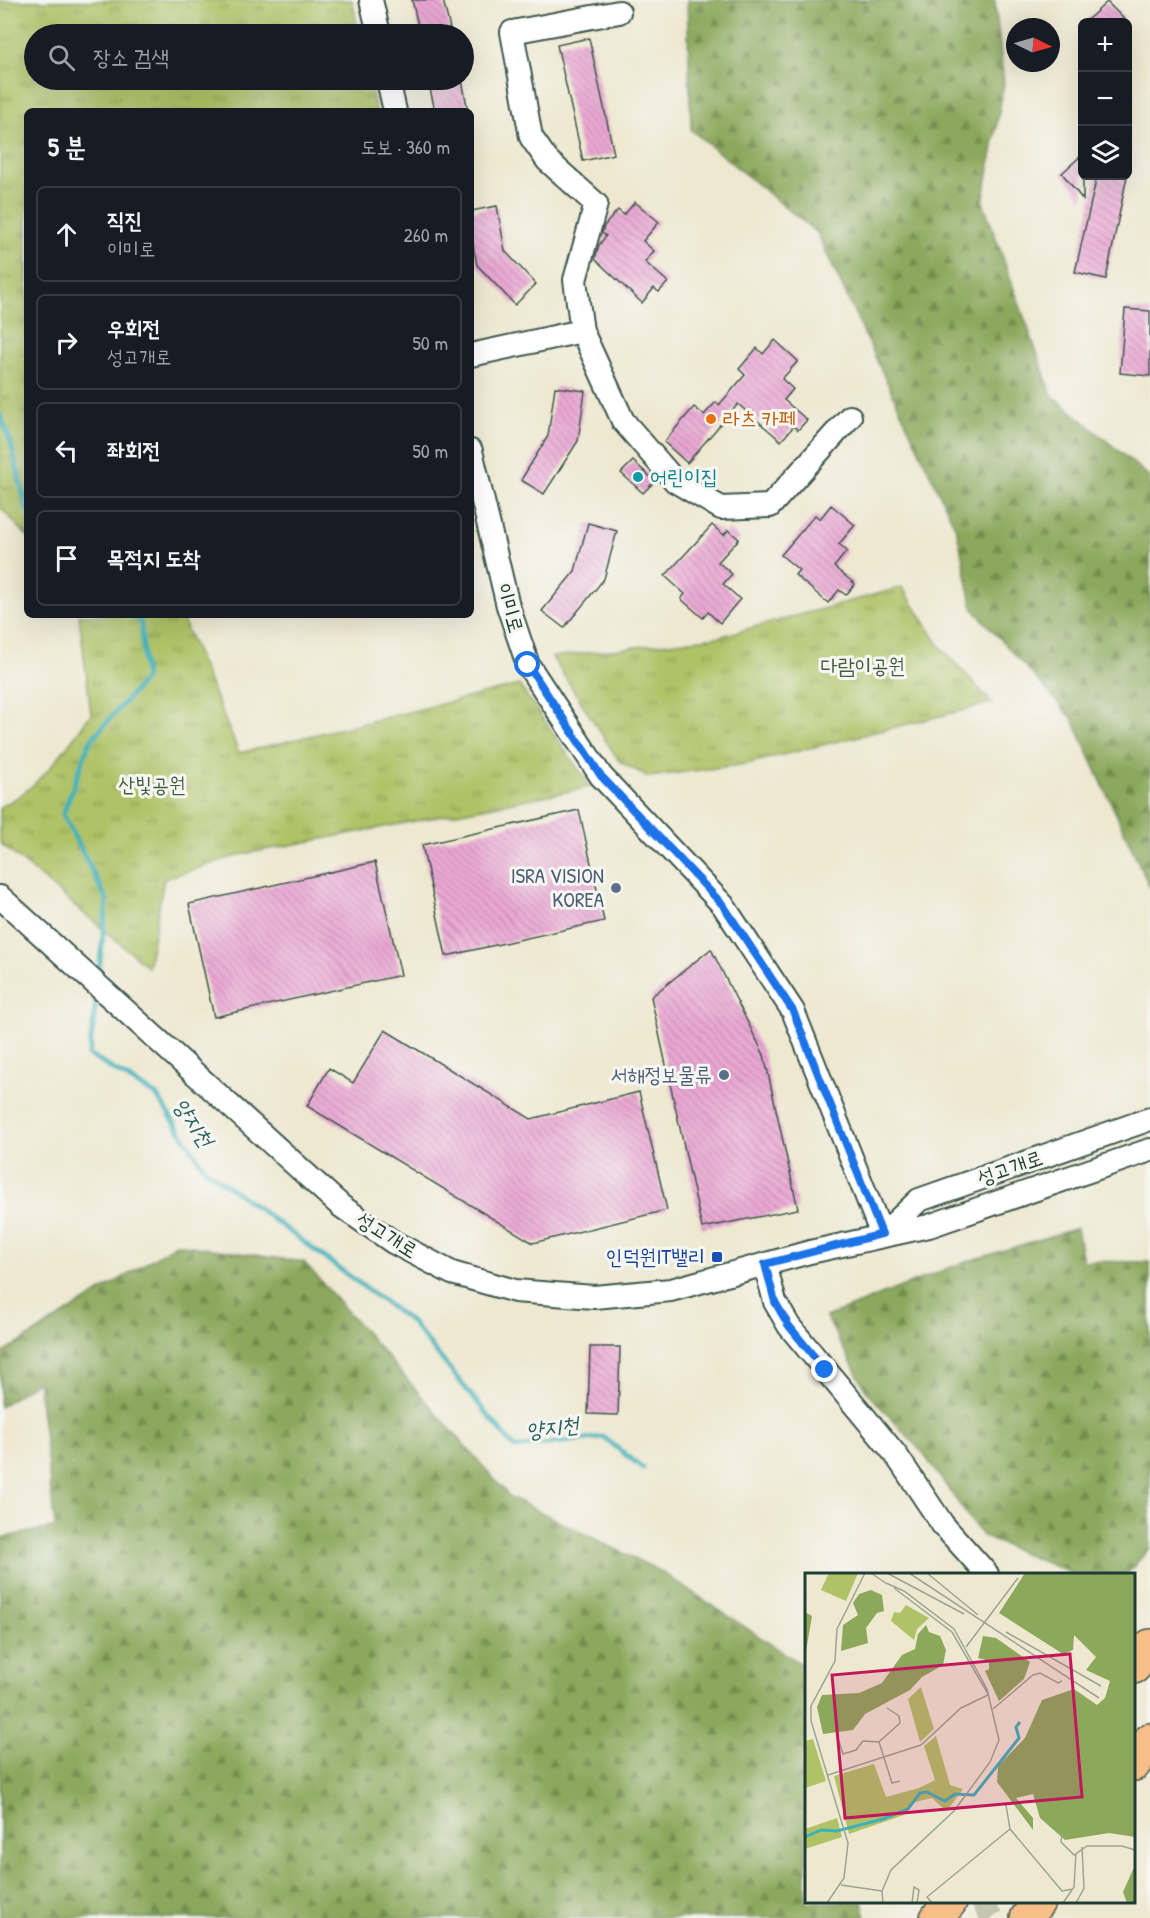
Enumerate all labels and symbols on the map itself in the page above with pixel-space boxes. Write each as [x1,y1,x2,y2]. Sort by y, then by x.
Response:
north arrow [1006,18,1060,72]
place label: 라츠 카페 [723,404,796,433]
marker: 라츠 카페 [704,412,718,426]
place label: 어린이집 [650,462,718,491]
marker: 어린이집 [631,470,645,484]
street label: 이미로 [490,579,531,636]
route start [514,651,540,677]
park label: 다람이공원 [821,651,905,680]
park label: 산빛공원 [118,770,186,799]
place label: ISRA VISION KOREA [511,861,604,914]
marker: ISRA VISION KOREA [609,881,623,895]
place label: 서해정보물류 [611,1060,712,1089]
marker: 서해정보물류 [717,1068,731,1082]
water label: 양지천 [167,1092,223,1154]
street label: 성고개로 [973,1143,1047,1192]
street label: 성고개로 [351,1204,424,1265]
place label: 인덕원IT밸리 [606,1242,705,1271]
marker: 인덕원IT밸리 [710,1250,724,1264]
route end [811,1356,837,1382]
water label: 양지천 [524,1409,582,1445]
inset map [805,1573,1135,1903]

